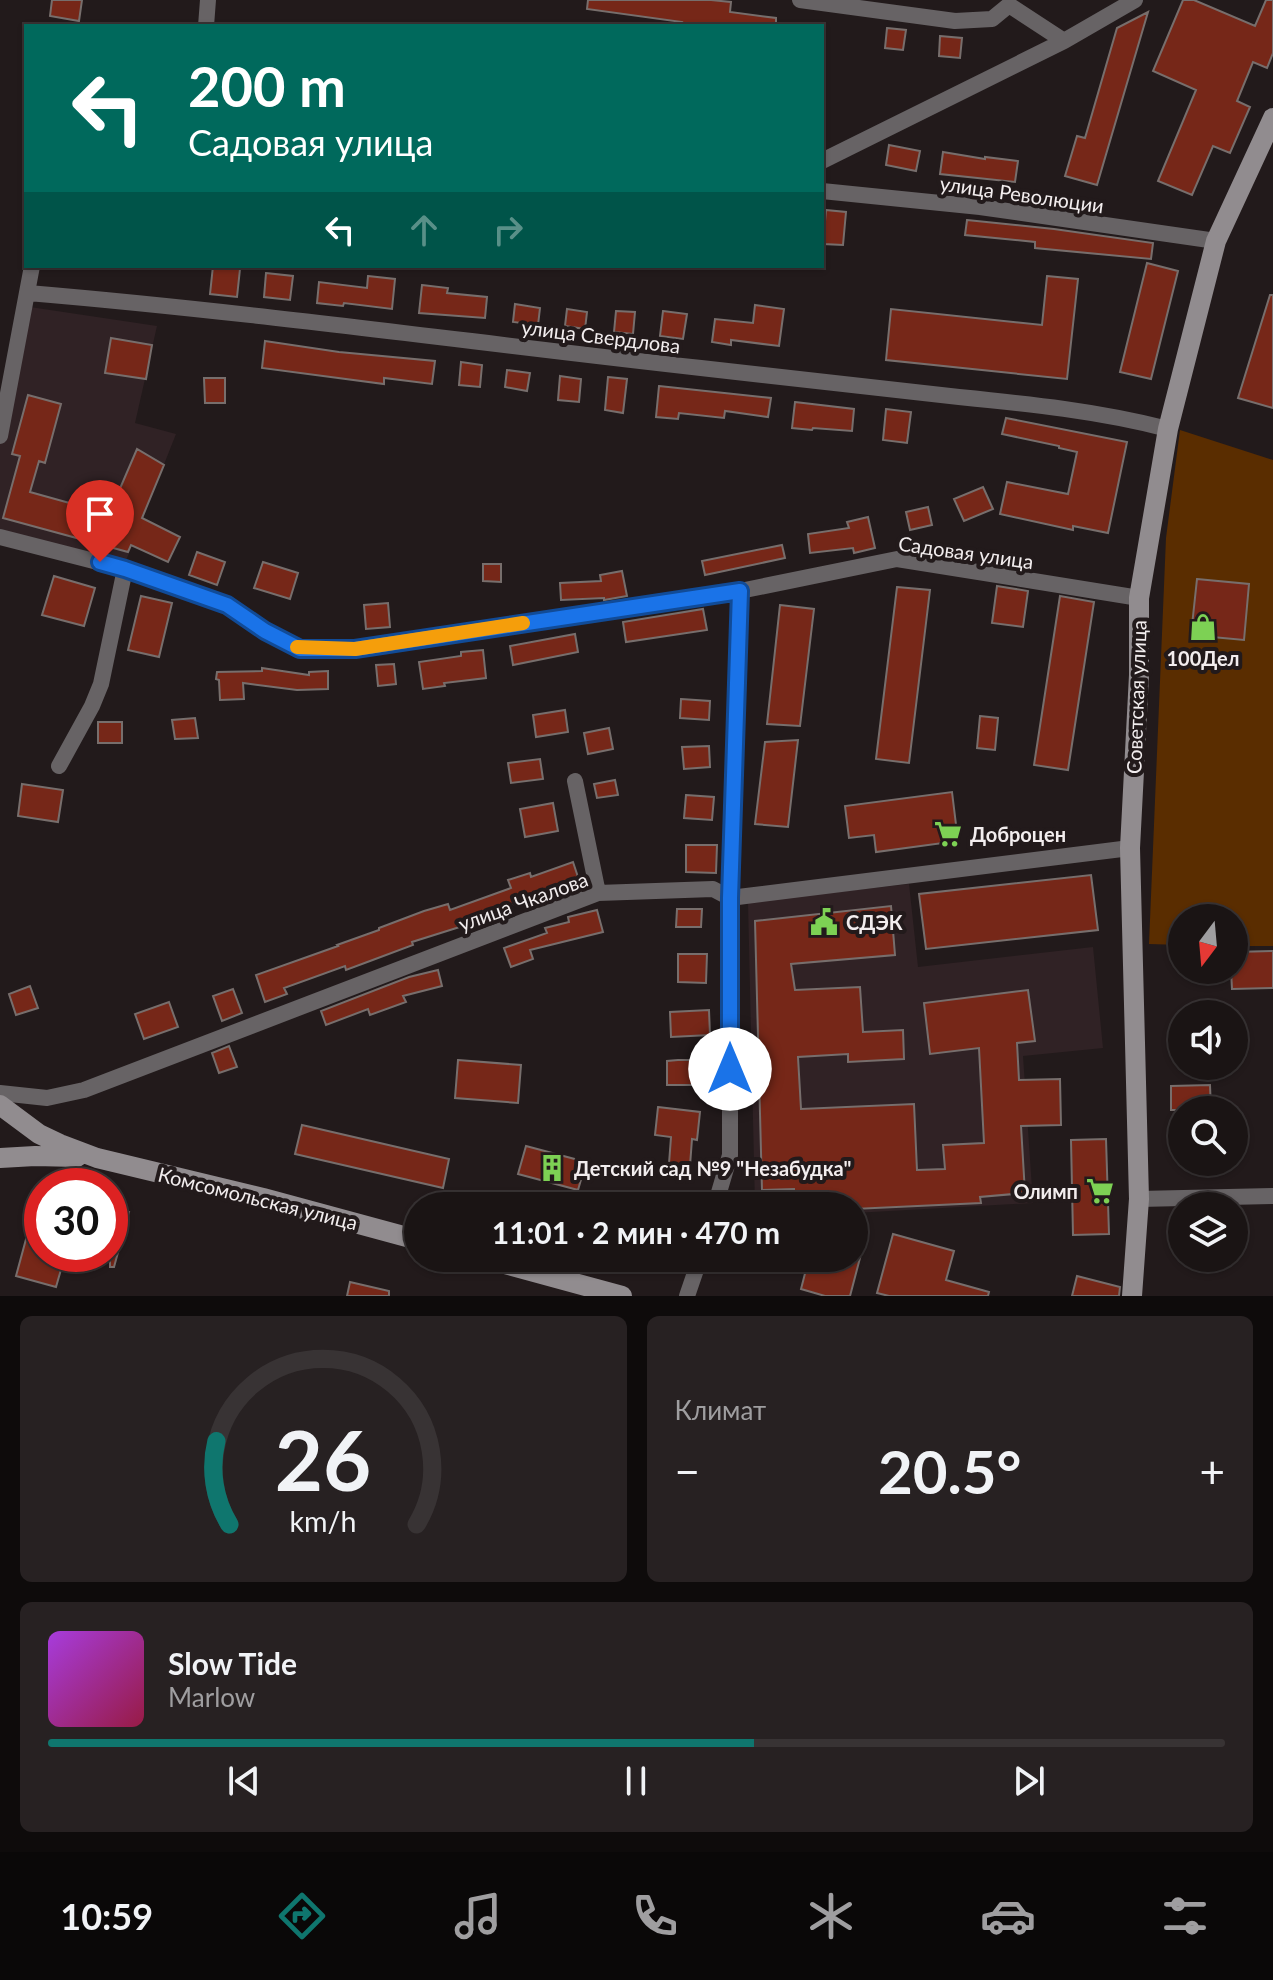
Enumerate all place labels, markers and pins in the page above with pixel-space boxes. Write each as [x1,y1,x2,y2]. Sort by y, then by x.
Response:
pin [66,480,134,562]
shop icon: 100Дел [1188,612,1218,642]
place label: 100Дел [1166,646,1240,670]
supermarket icon: Доброцен [933,819,963,849]
place label: Доброцен [970,822,1066,846]
public building icon: СДЭК [809,907,839,937]
place label: СДЭК [846,910,903,934]
building icon: Детский сад №9 "Незабудка" [537,1153,567,1183]
place label: Детский сад №9 "Незабудка" [574,1156,851,1180]
supermarket icon: Олимп [1085,1176,1115,1206]
place label: Олимп [1013,1179,1078,1203]

